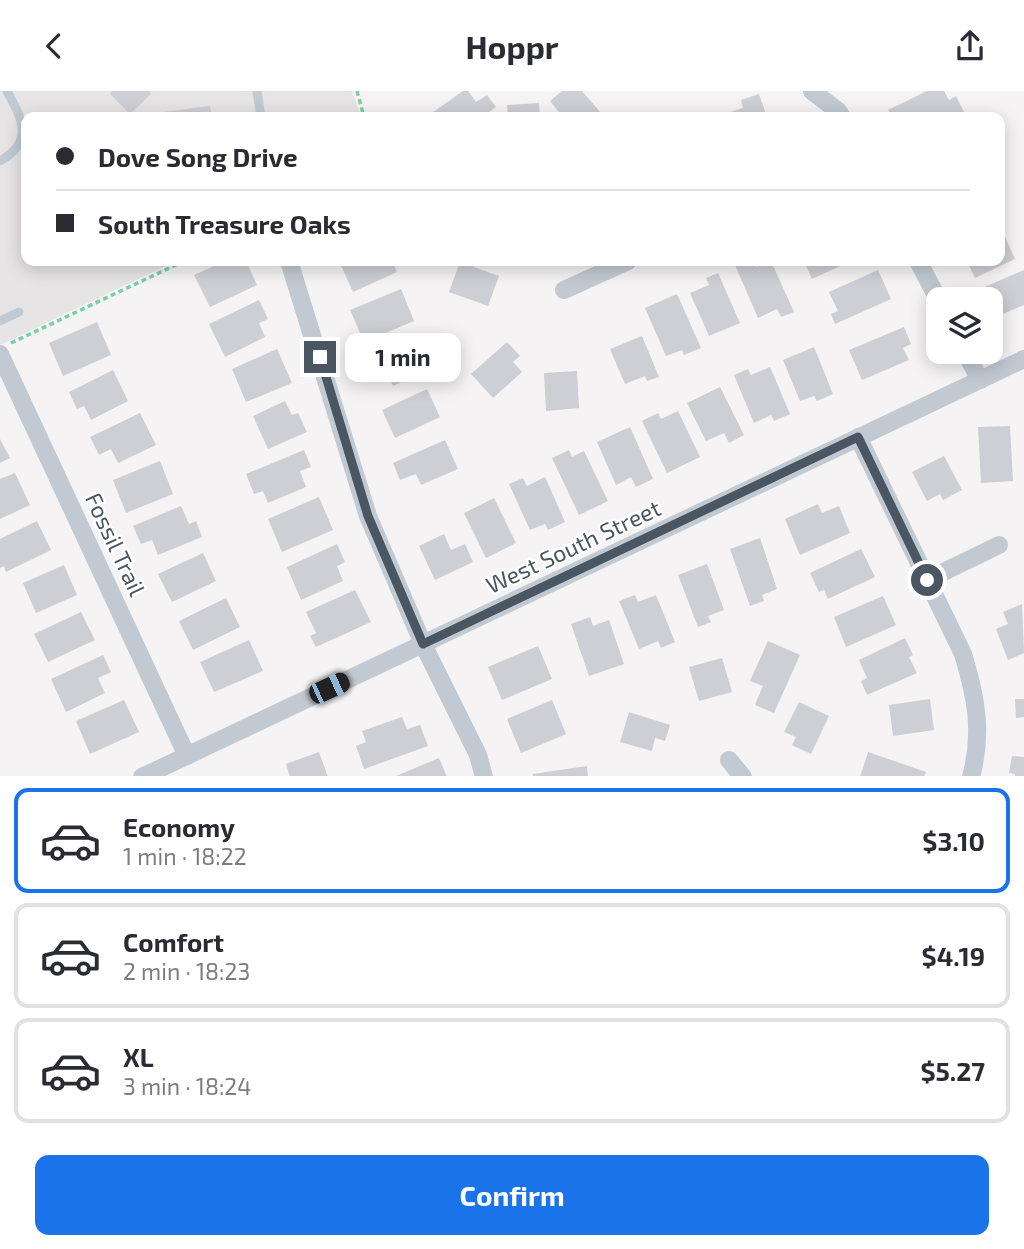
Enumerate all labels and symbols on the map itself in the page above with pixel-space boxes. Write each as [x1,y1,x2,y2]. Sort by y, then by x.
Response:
callout: 1 min [344,333,460,381]
route end [304,341,336,373]
street label: Fossil Trail [80,488,152,600]
street label: West South Street [481,493,665,599]
route start [911,564,943,596]
car [306,670,353,706]

